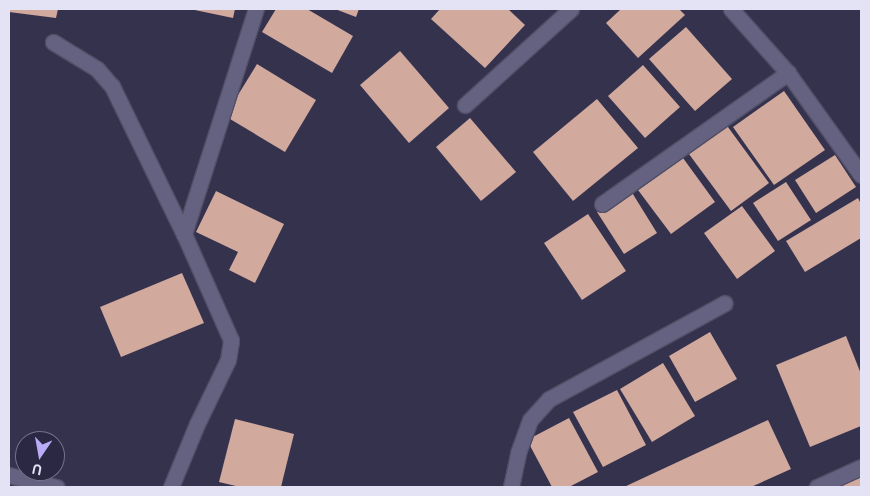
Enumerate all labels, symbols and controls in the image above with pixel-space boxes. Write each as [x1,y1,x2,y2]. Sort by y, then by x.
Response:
north arrow [15,431,65,481]
text: U [31,460,44,479]

